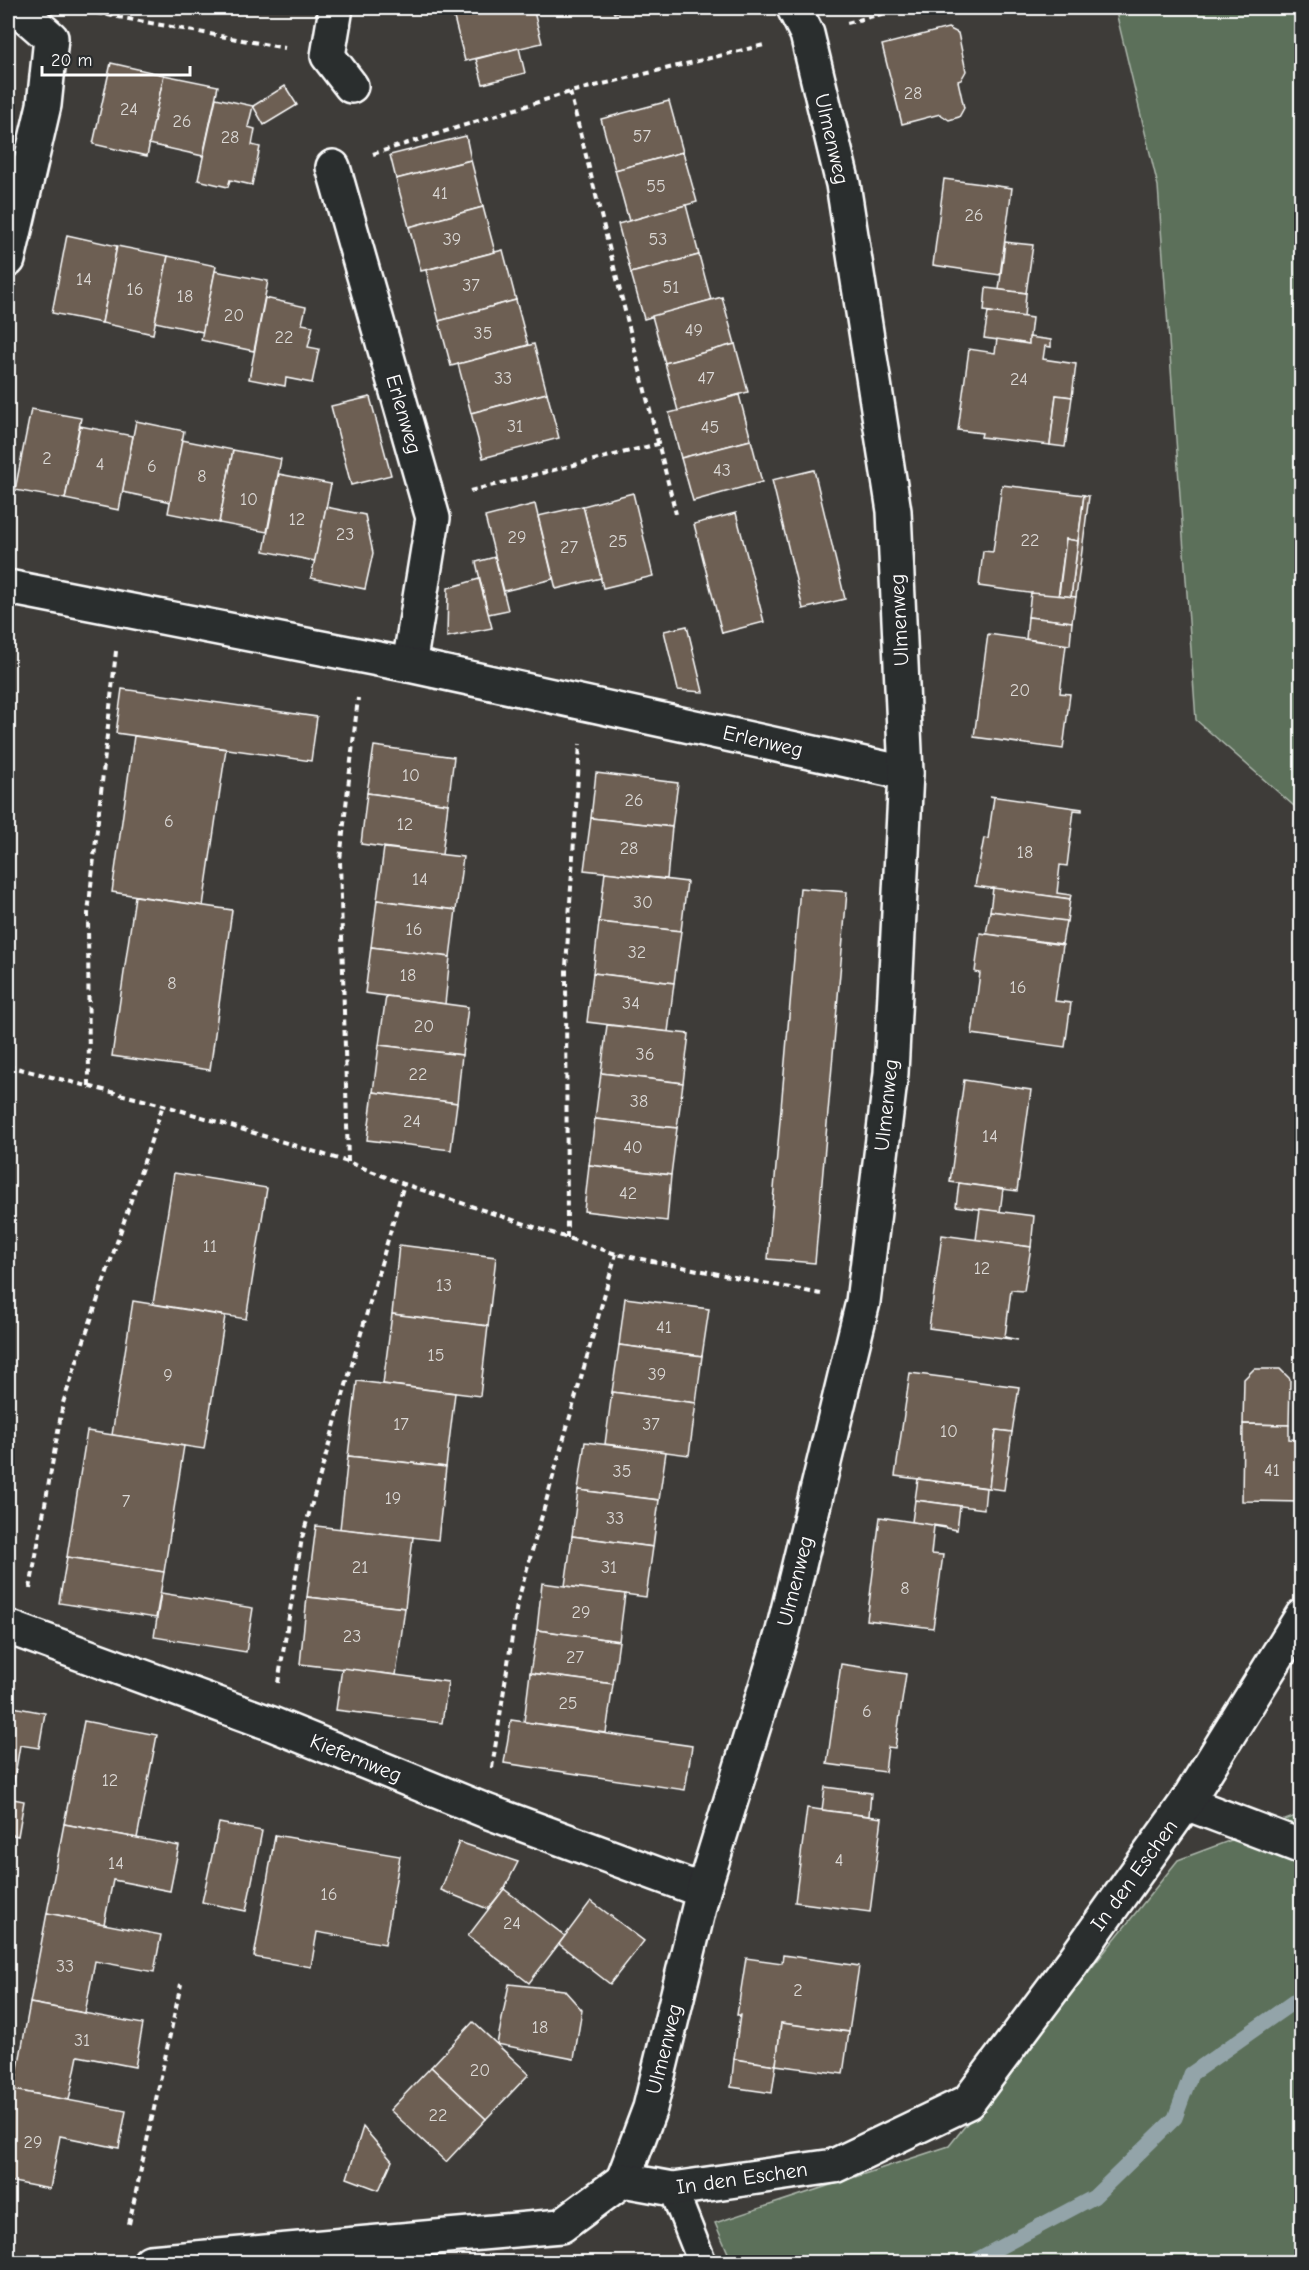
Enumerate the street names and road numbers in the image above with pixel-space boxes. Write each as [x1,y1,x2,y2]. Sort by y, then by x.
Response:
street label: Ulmenweg [810,91,854,187]
street label: Erlenweg [381,371,427,457]
street label: Ulmenweg [885,573,913,667]
street label: Erlenweg [721,720,805,762]
street label: Ulmenweg [869,1058,903,1152]
street label: Ulmenweg [772,1533,818,1629]
street label: Kiefernweg [307,1729,405,1787]
street label: In den Eschen [1085,1815,1183,1935]
street label: Ulmenweg [641,2001,687,2097]
street label: In den Eschen [675,2157,809,2199]

